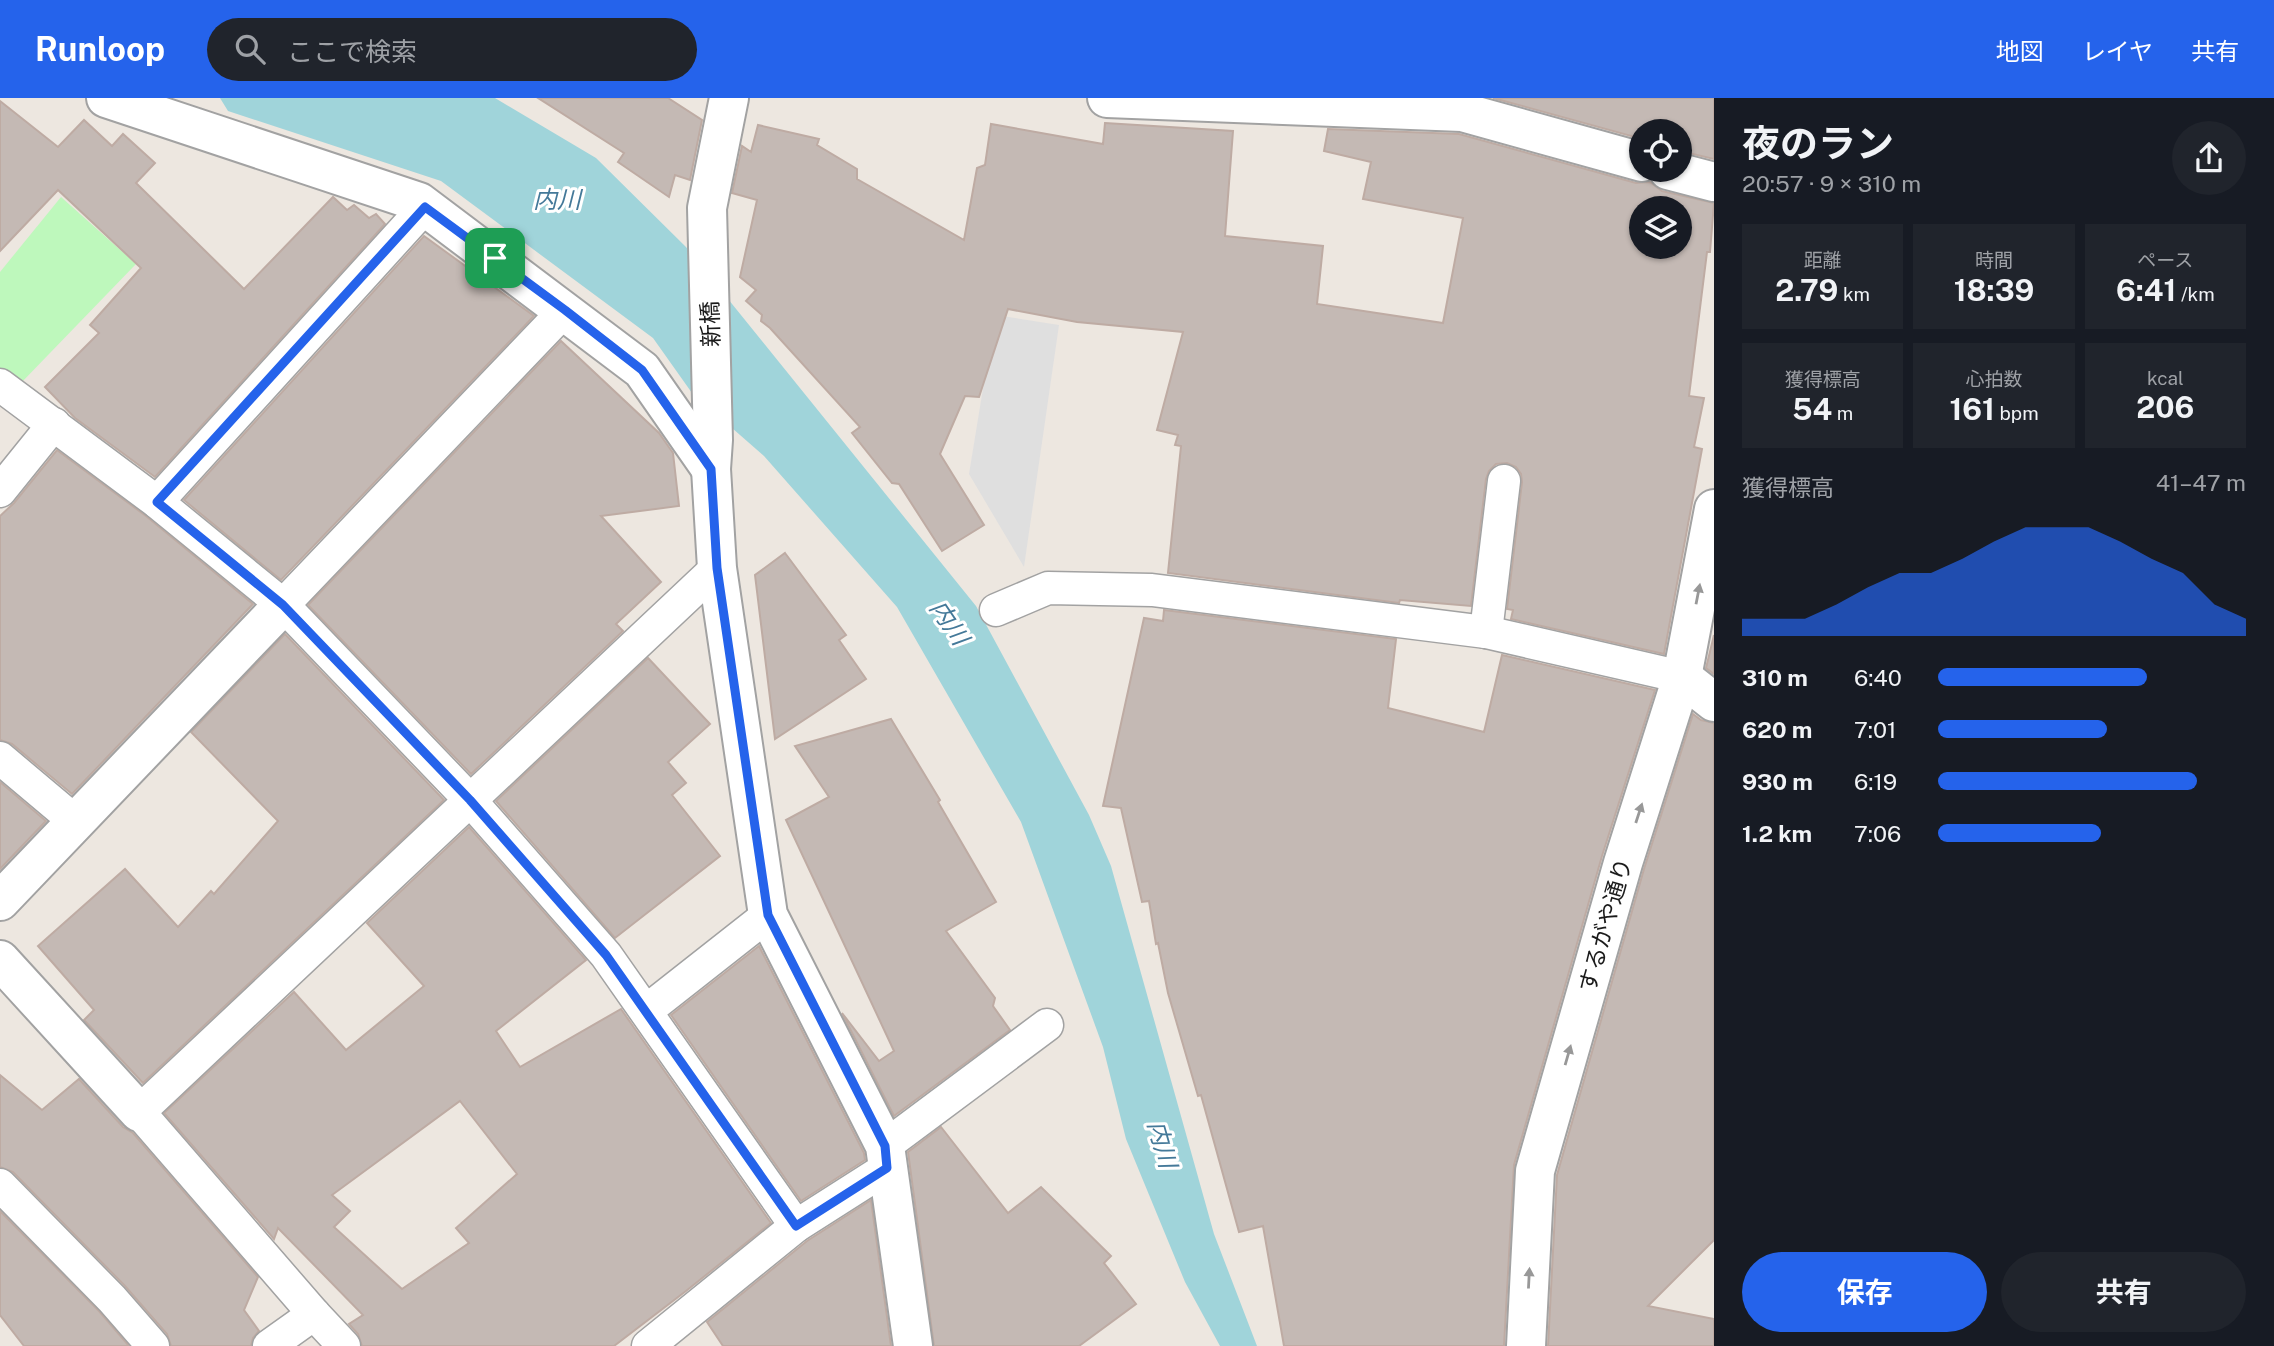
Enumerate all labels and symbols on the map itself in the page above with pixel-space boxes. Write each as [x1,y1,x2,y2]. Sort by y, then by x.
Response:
water label: 内川 [533,185,584,213]
pin [465,228,525,288]
street label: 新橋 [696,301,724,347]
one-way arrow [1692,583,1703,605]
water label: 内川 [925,594,977,652]
one-way arrow [1634,803,1645,824]
street label: するがや通り [1573,855,1637,995]
one-way arrow [1563,1044,1574,1066]
water label: 内川 [1143,1117,1184,1174]
one-way arrow [1524,1267,1535,1289]

